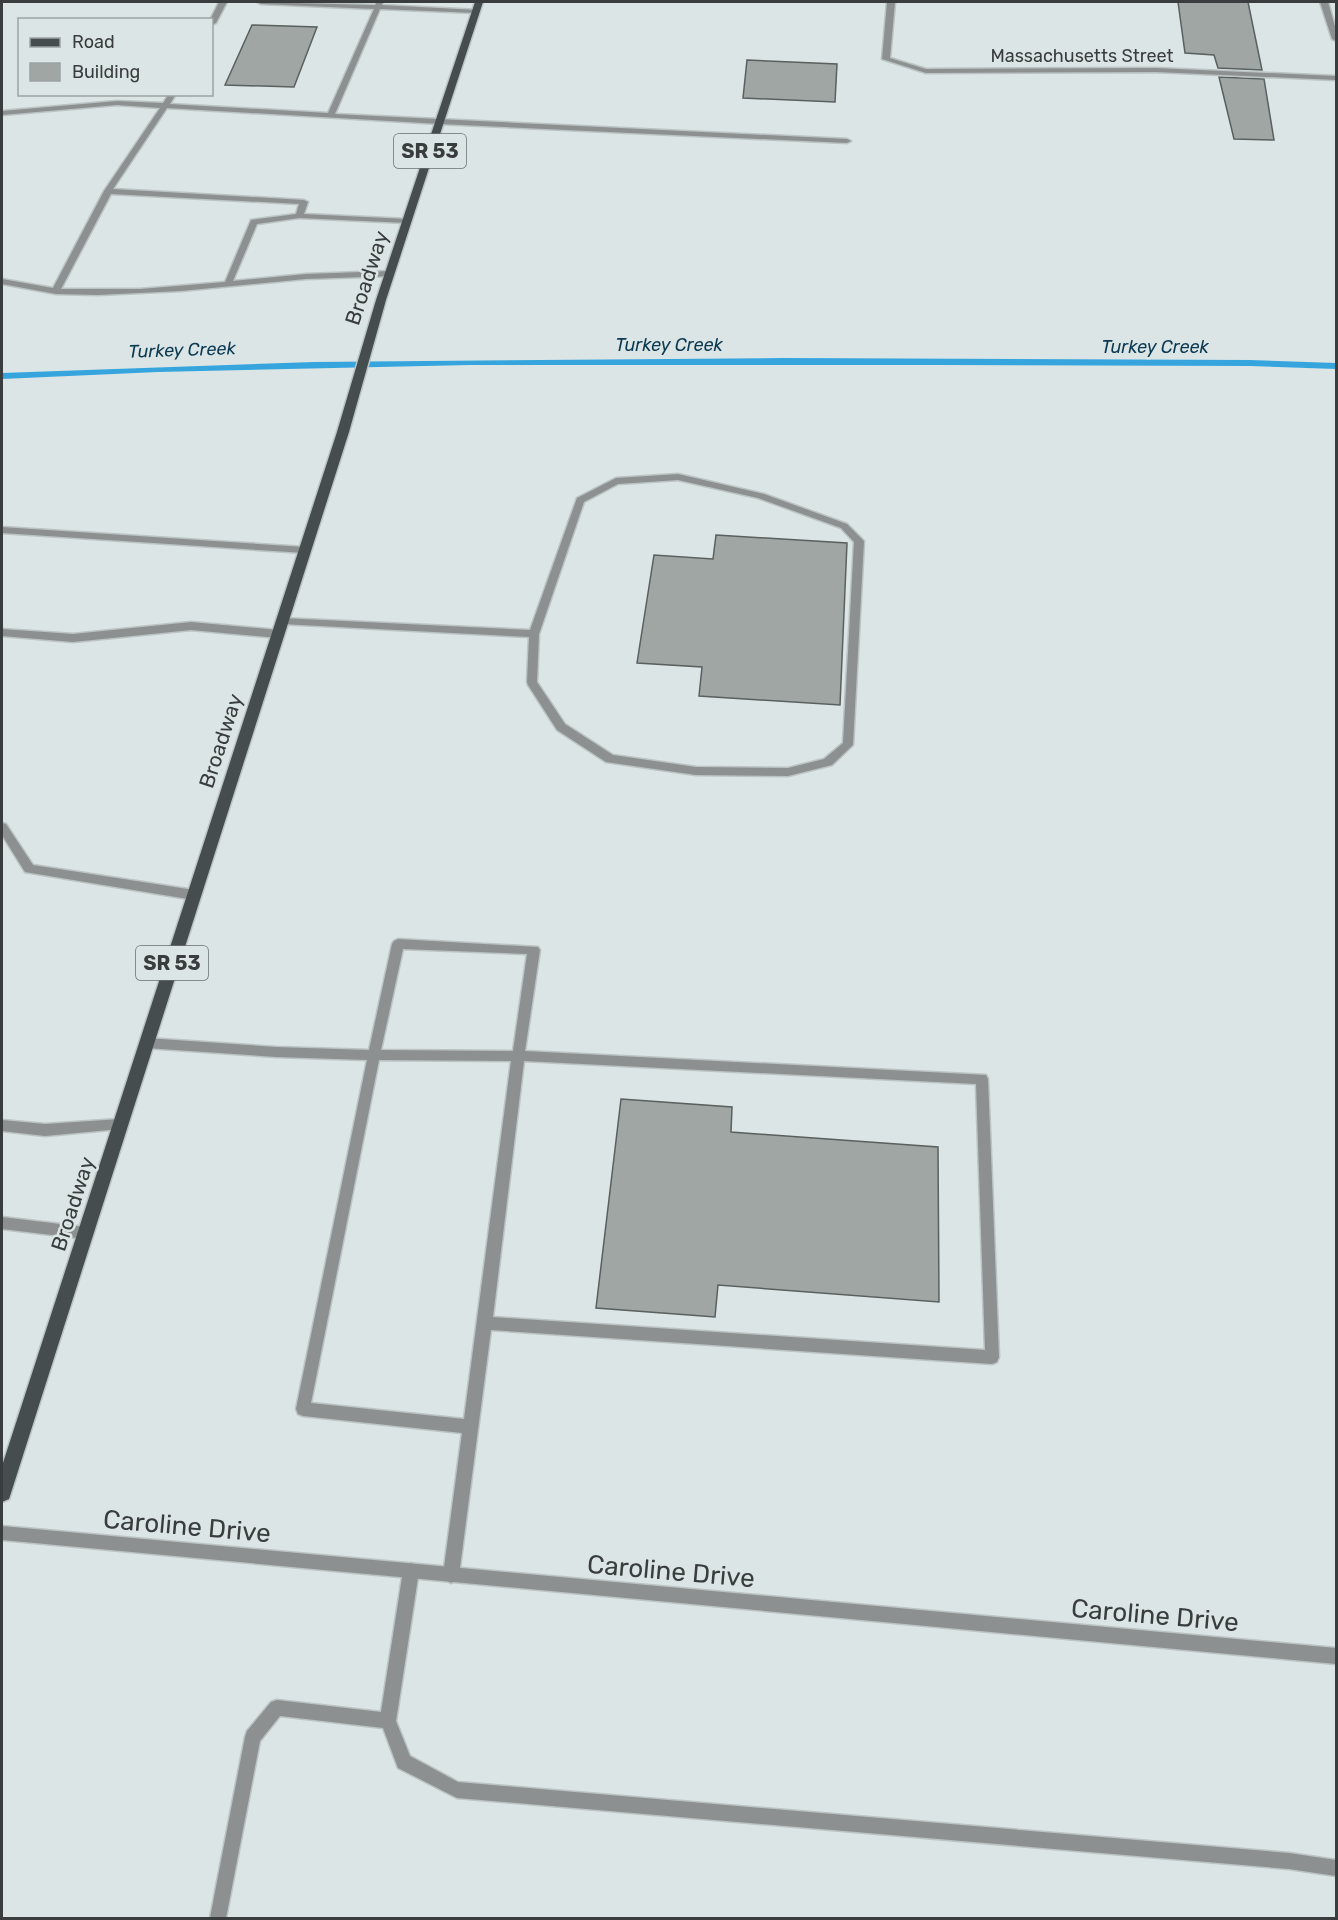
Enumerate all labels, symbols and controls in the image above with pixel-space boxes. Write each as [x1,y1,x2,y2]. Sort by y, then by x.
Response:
legend [18,18,213,96]
text: Road [72,31,115,53]
street label: Massachusetts Street [990,45,1174,67]
text: Building [72,61,140,83]
road number: SR 53 [394,134,466,168]
street label: Broadway [340,227,394,328]
water label: Turkey Creek [615,334,723,356]
water label: Turkey Creek [1101,336,1209,358]
water label: Turkey Creek [128,337,237,363]
street label: Broadway [194,690,248,791]
road number: SR 53 [136,946,208,980]
street label: Broadway [46,1153,100,1254]
street label: Caroline Drive [102,1504,272,1549]
street label: Caroline Drive [586,1549,756,1594]
street label: Caroline Drive [1070,1593,1240,1638]

